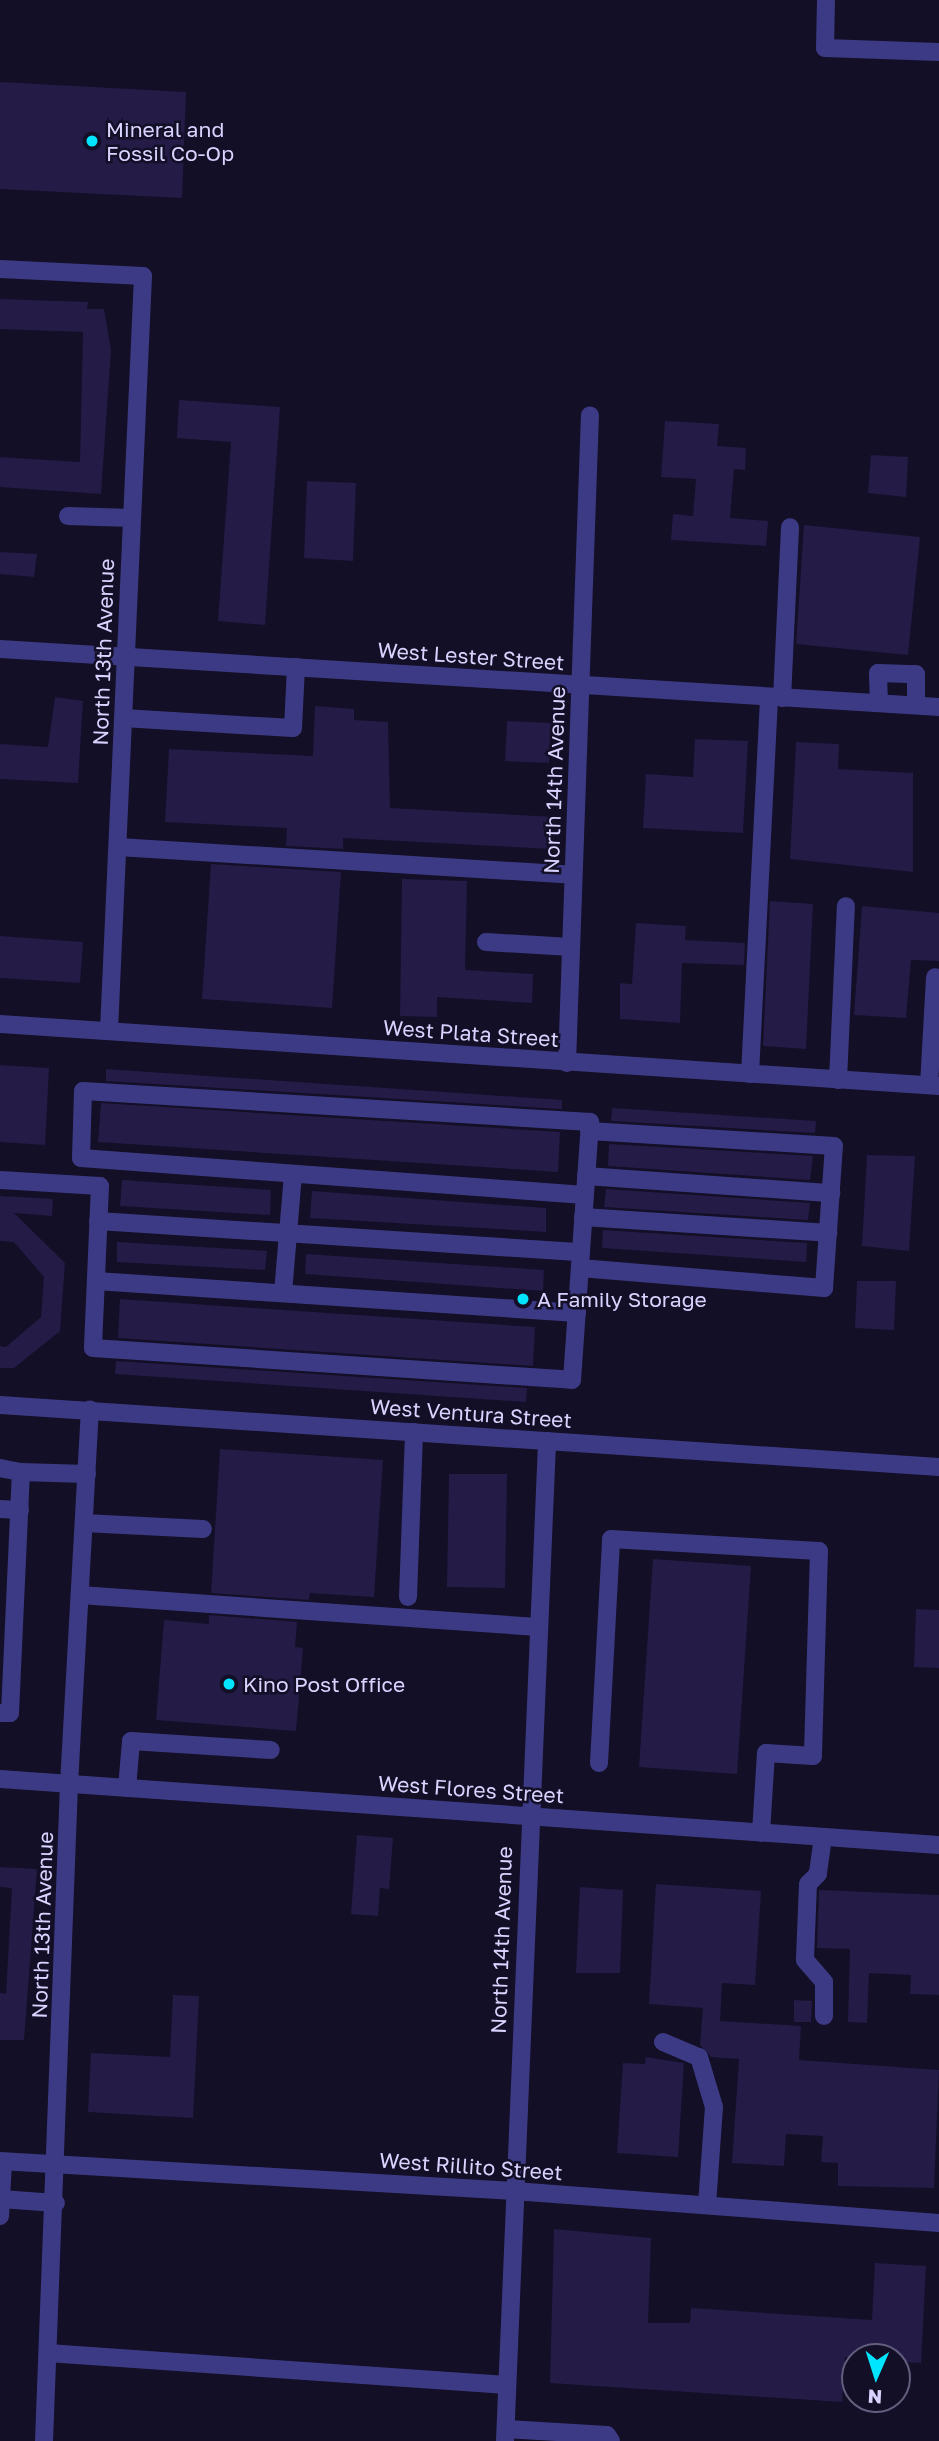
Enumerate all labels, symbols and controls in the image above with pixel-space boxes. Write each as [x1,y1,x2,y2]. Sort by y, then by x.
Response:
place label: Mineral and Fossil Co-Op [106,116,234,166]
marker: Mineral and Fossil Co-Op [84,133,100,149]
street label: North 13th Avenue [87,558,119,746]
street label: West Lester Street [377,637,565,675]
street label: North 14th Avenue [538,686,570,874]
street label: West Plata Street [382,1014,560,1052]
place label: A Family Storage [537,1286,707,1312]
marker: A Family Storage [515,1291,531,1307]
street label: West Ventura Street [369,1393,573,1433]
place label: Kino Post Office [243,1671,405,1697]
marker: Kino Post Office [221,1676,237,1692]
street label: West Flores Street [377,1770,565,1808]
street label: North 13th Avenue [26,1831,58,2019]
street label: North 14th Avenue [485,1846,517,2034]
street label: West Rillito Street [379,2147,563,2185]
north arrow [841,2343,911,2413]
text: N [867,2386,883,2409]

